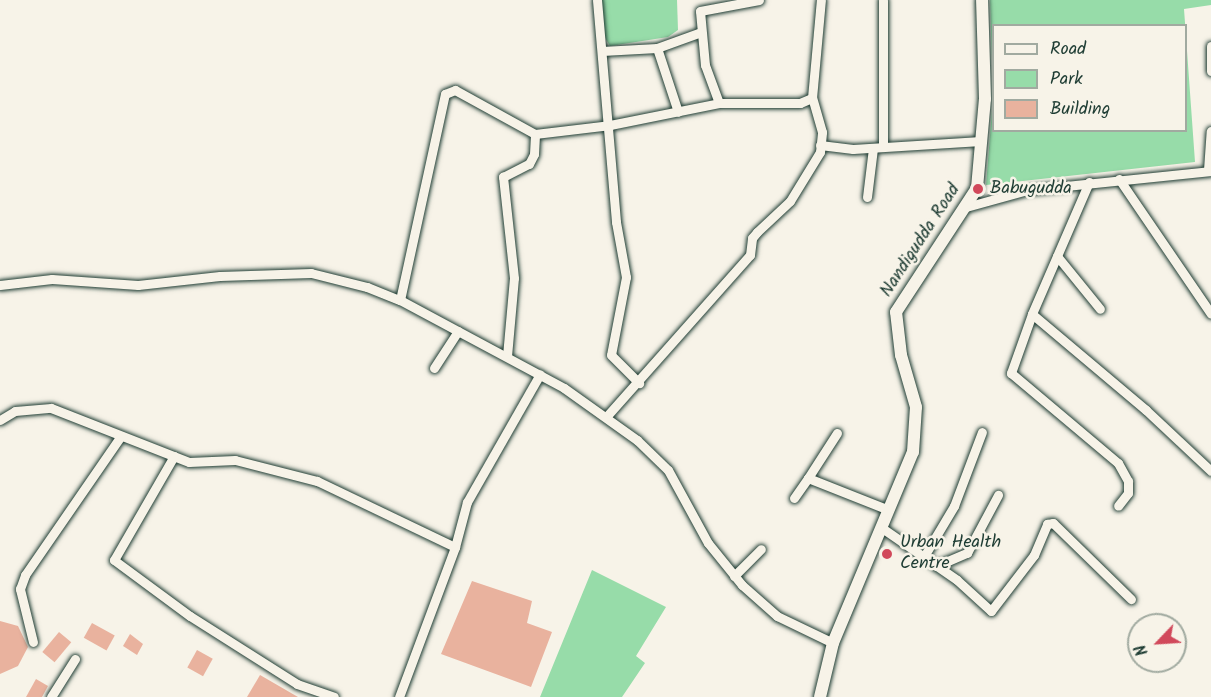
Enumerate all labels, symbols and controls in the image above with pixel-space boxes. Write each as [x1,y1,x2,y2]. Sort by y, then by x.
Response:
legend [992,24,1187,132]
text: Road [1050,35,1086,64]
text: Park [1050,65,1083,94]
text: Building [1050,95,1110,124]
place label: Babugudda [990,178,1072,200]
street label: Nandigudda Road [876,180,966,302]
marker: Babugudda [971,182,985,196]
place label: Urban Health Centre [900,533,1001,576]
marker: Urban Health Centre [878,545,896,563]
north arrow [1127,613,1187,673]
text: N [1129,640,1156,660]

